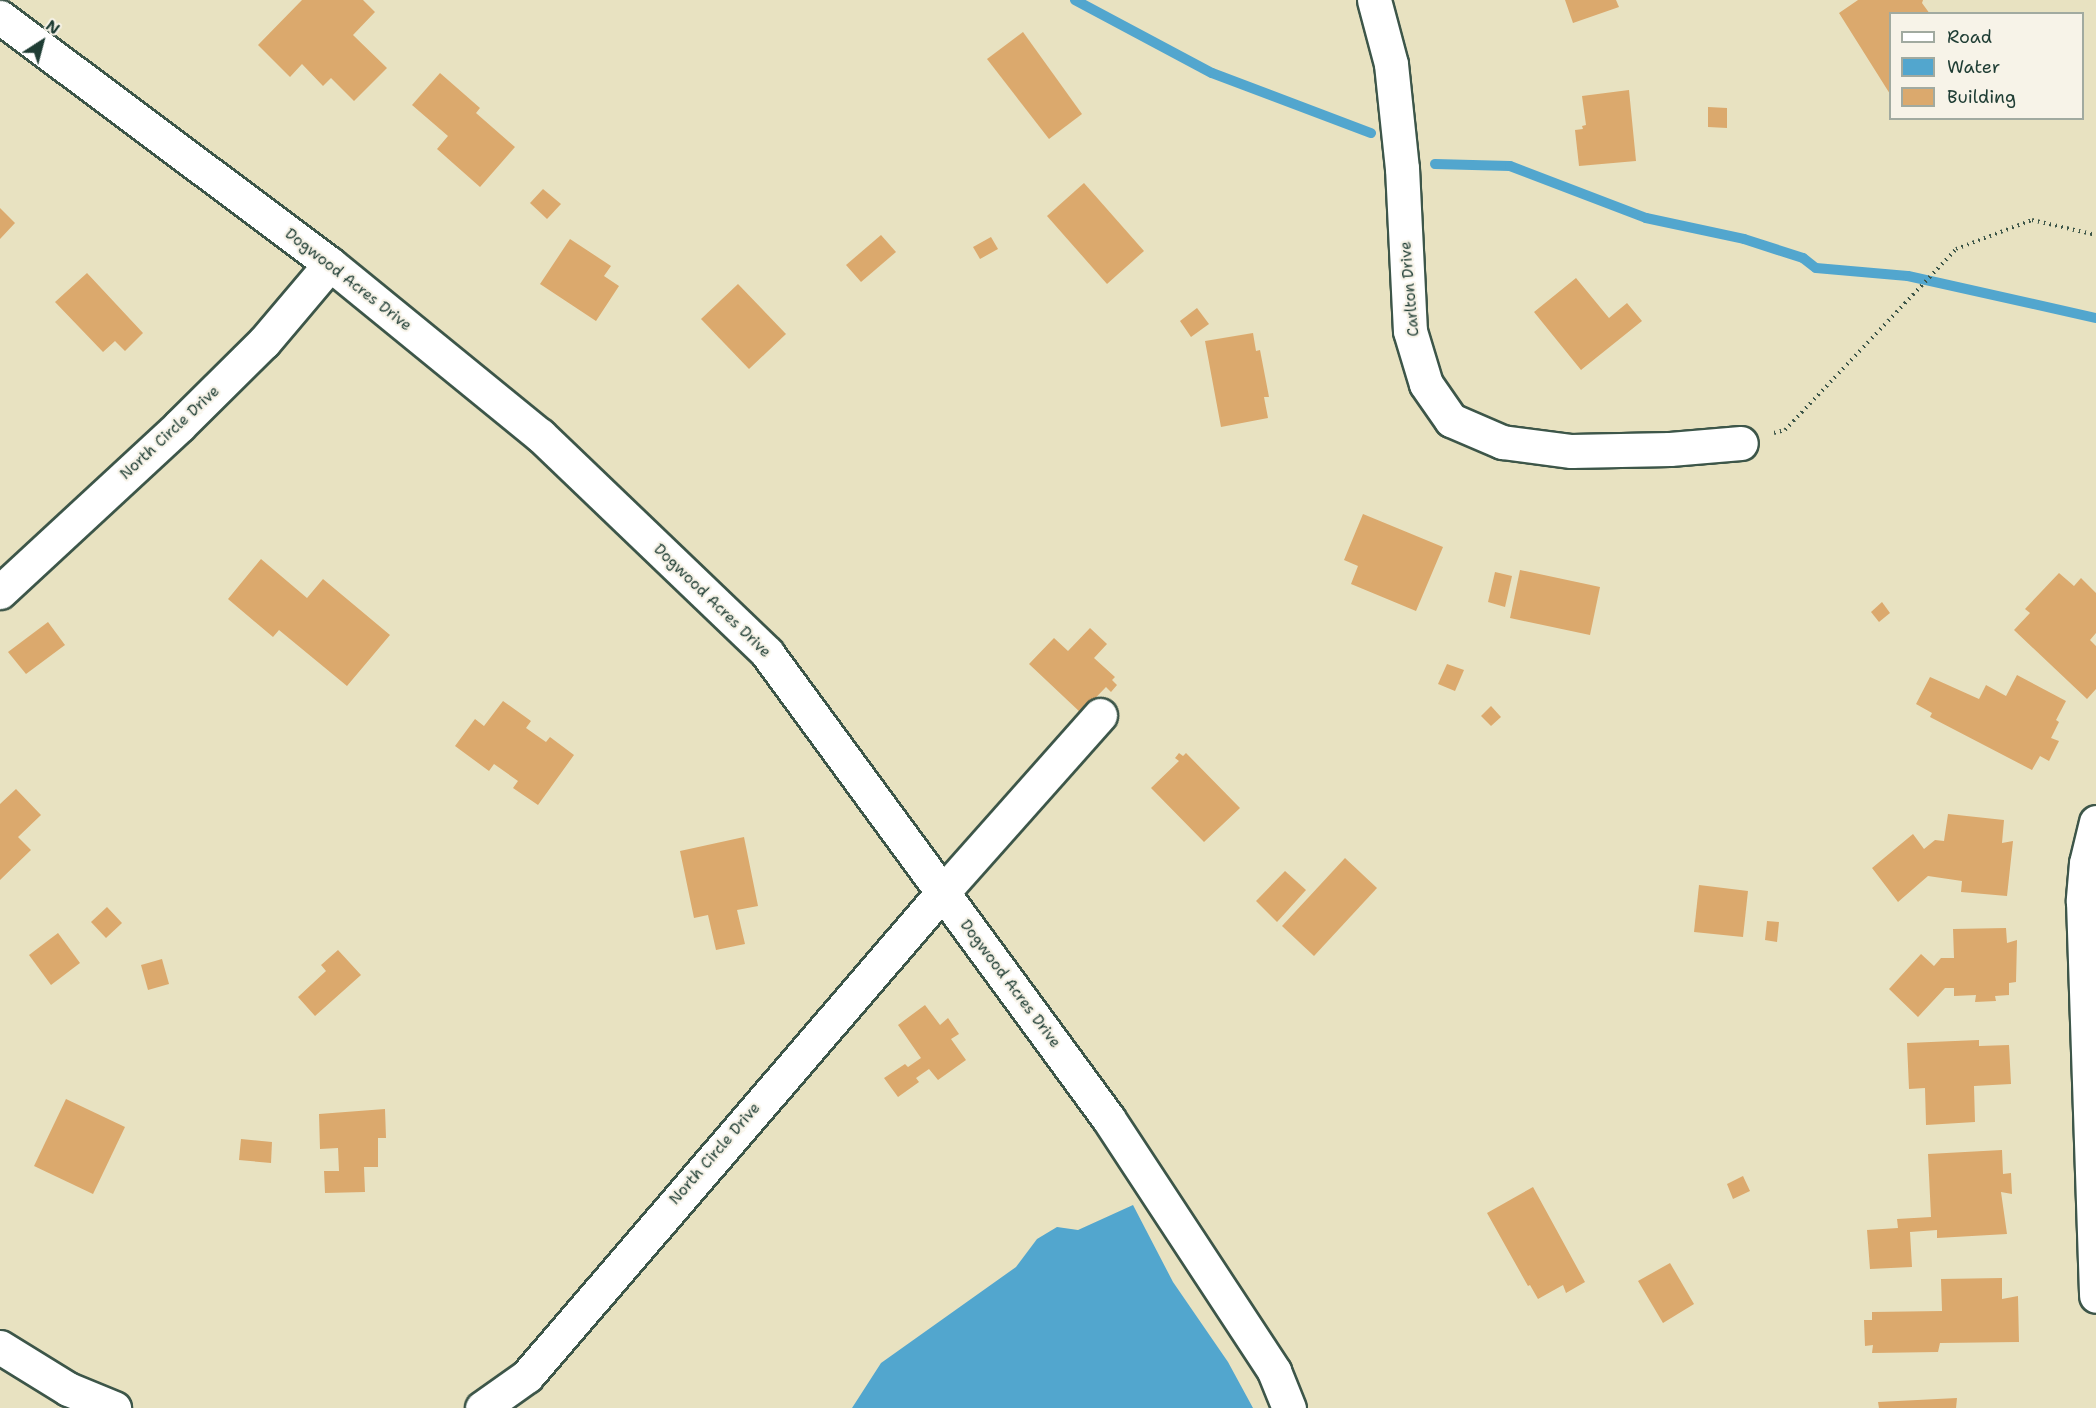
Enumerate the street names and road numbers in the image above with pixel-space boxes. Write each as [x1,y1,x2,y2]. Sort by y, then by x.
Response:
street label: Dogwood Acres Drive [281,225,415,335]
street label: Carlton Drive [1397,241,1423,337]
street label: North Circle Drive [117,382,223,484]
street label: Dogwood Acres Drive [650,541,774,661]
street label: Dogwood Acres Drive [956,916,1064,1052]
street label: North Circle Drive [666,1099,764,1209]

